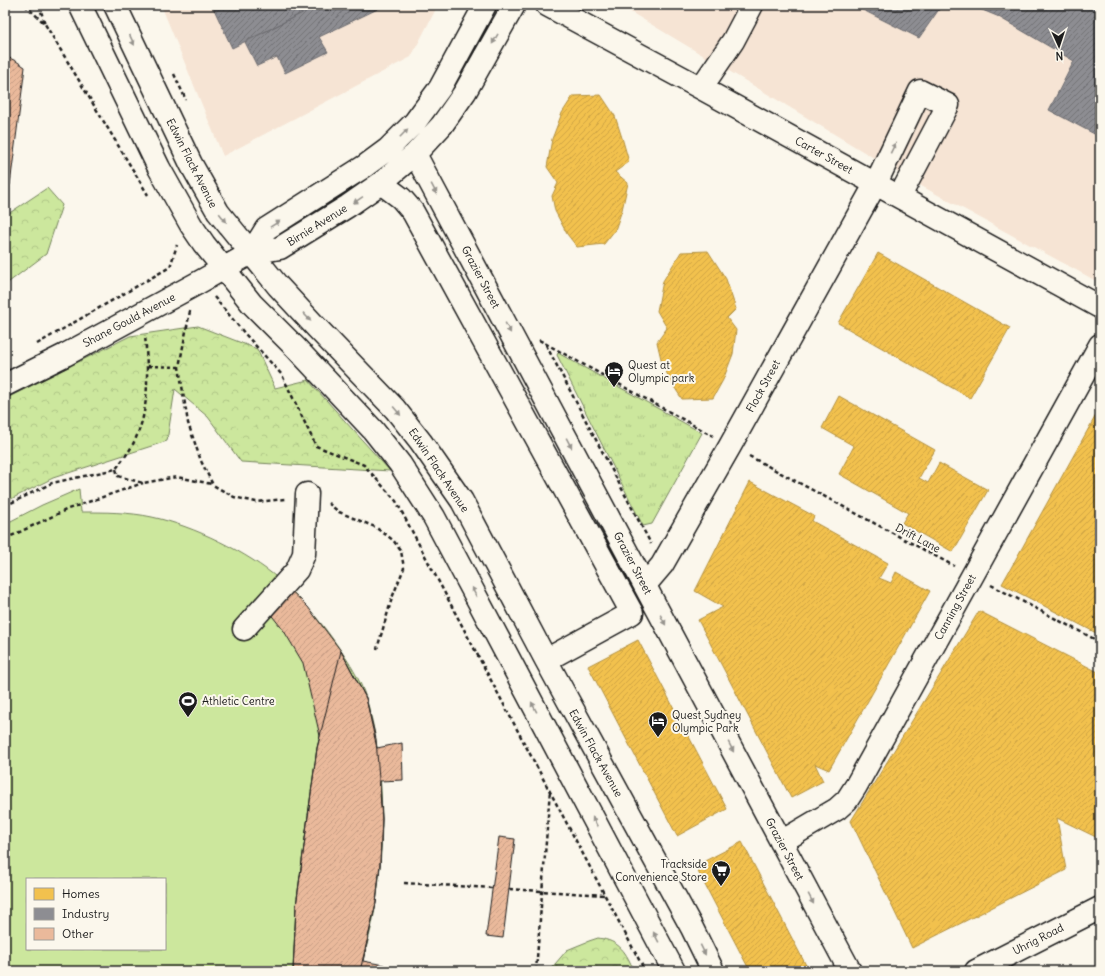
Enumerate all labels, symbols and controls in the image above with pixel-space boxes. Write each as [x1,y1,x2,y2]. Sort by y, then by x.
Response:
north arrow [1039,26,1079,66]
one-way arrow [491,33,498,45]
one-way arrow [129,35,135,46]
text: N [1055,49,1064,63]
street label: Edwin Flack Avenue [163,116,221,210]
one-way arrow [399,128,409,138]
street label: Carter Street [793,133,856,177]
one-way arrow [890,142,896,154]
one-way arrow [431,183,437,195]
one-way arrow [352,196,364,203]
street label: Birnie Avenue [284,201,350,249]
one-way arrow [219,213,227,224]
one-way arrow [270,220,281,227]
street label: Grazier Street [459,243,503,311]
street label: Shane Gould Avenue [80,290,178,350]
one-way arrow [302,312,312,322]
one-way arrow [505,323,511,334]
street label: Flock Street [743,357,783,415]
place label: Quest at Olympic park [628,358,695,385]
hotel icon: Quest at Olympic park [603,360,625,388]
one-way arrow [392,406,401,416]
street label: Edwin Flack Avenue [406,425,472,515]
one-way arrow [566,437,573,449]
street label: Drift Lane [893,520,943,556]
street label: Grazier Street [611,529,655,597]
street label: Canning Street [931,571,979,642]
one-way arrow [470,586,477,598]
one-way arrow [660,614,666,625]
sports icon: Athletic Centre [177,690,199,718]
place label: Athletic Centre [202,694,275,708]
one-way arrow [531,701,538,713]
street label: Edwin Flack Avenue [566,707,626,800]
place label: Quest Sydney Olympic Park [672,708,741,735]
hotel icon: Quest Sydney Olympic Park [647,710,669,738]
one-way arrow [727,741,734,753]
street label: Grazier Street [763,815,807,883]
one-way arrow [592,816,599,827]
place label: Trackside Convenience Store [615,857,707,884]
supermarket icon: Trackside Convenience Store [710,859,732,887]
legend [26,878,166,950]
text: Homes [62,886,100,901]
one-way arrow [808,893,815,905]
text: Industry [62,906,109,921]
street label: Uhrig Road [1010,920,1066,958]
text: Other [62,926,94,941]
one-way arrow [653,931,659,942]
one-way arrow [700,944,706,955]

